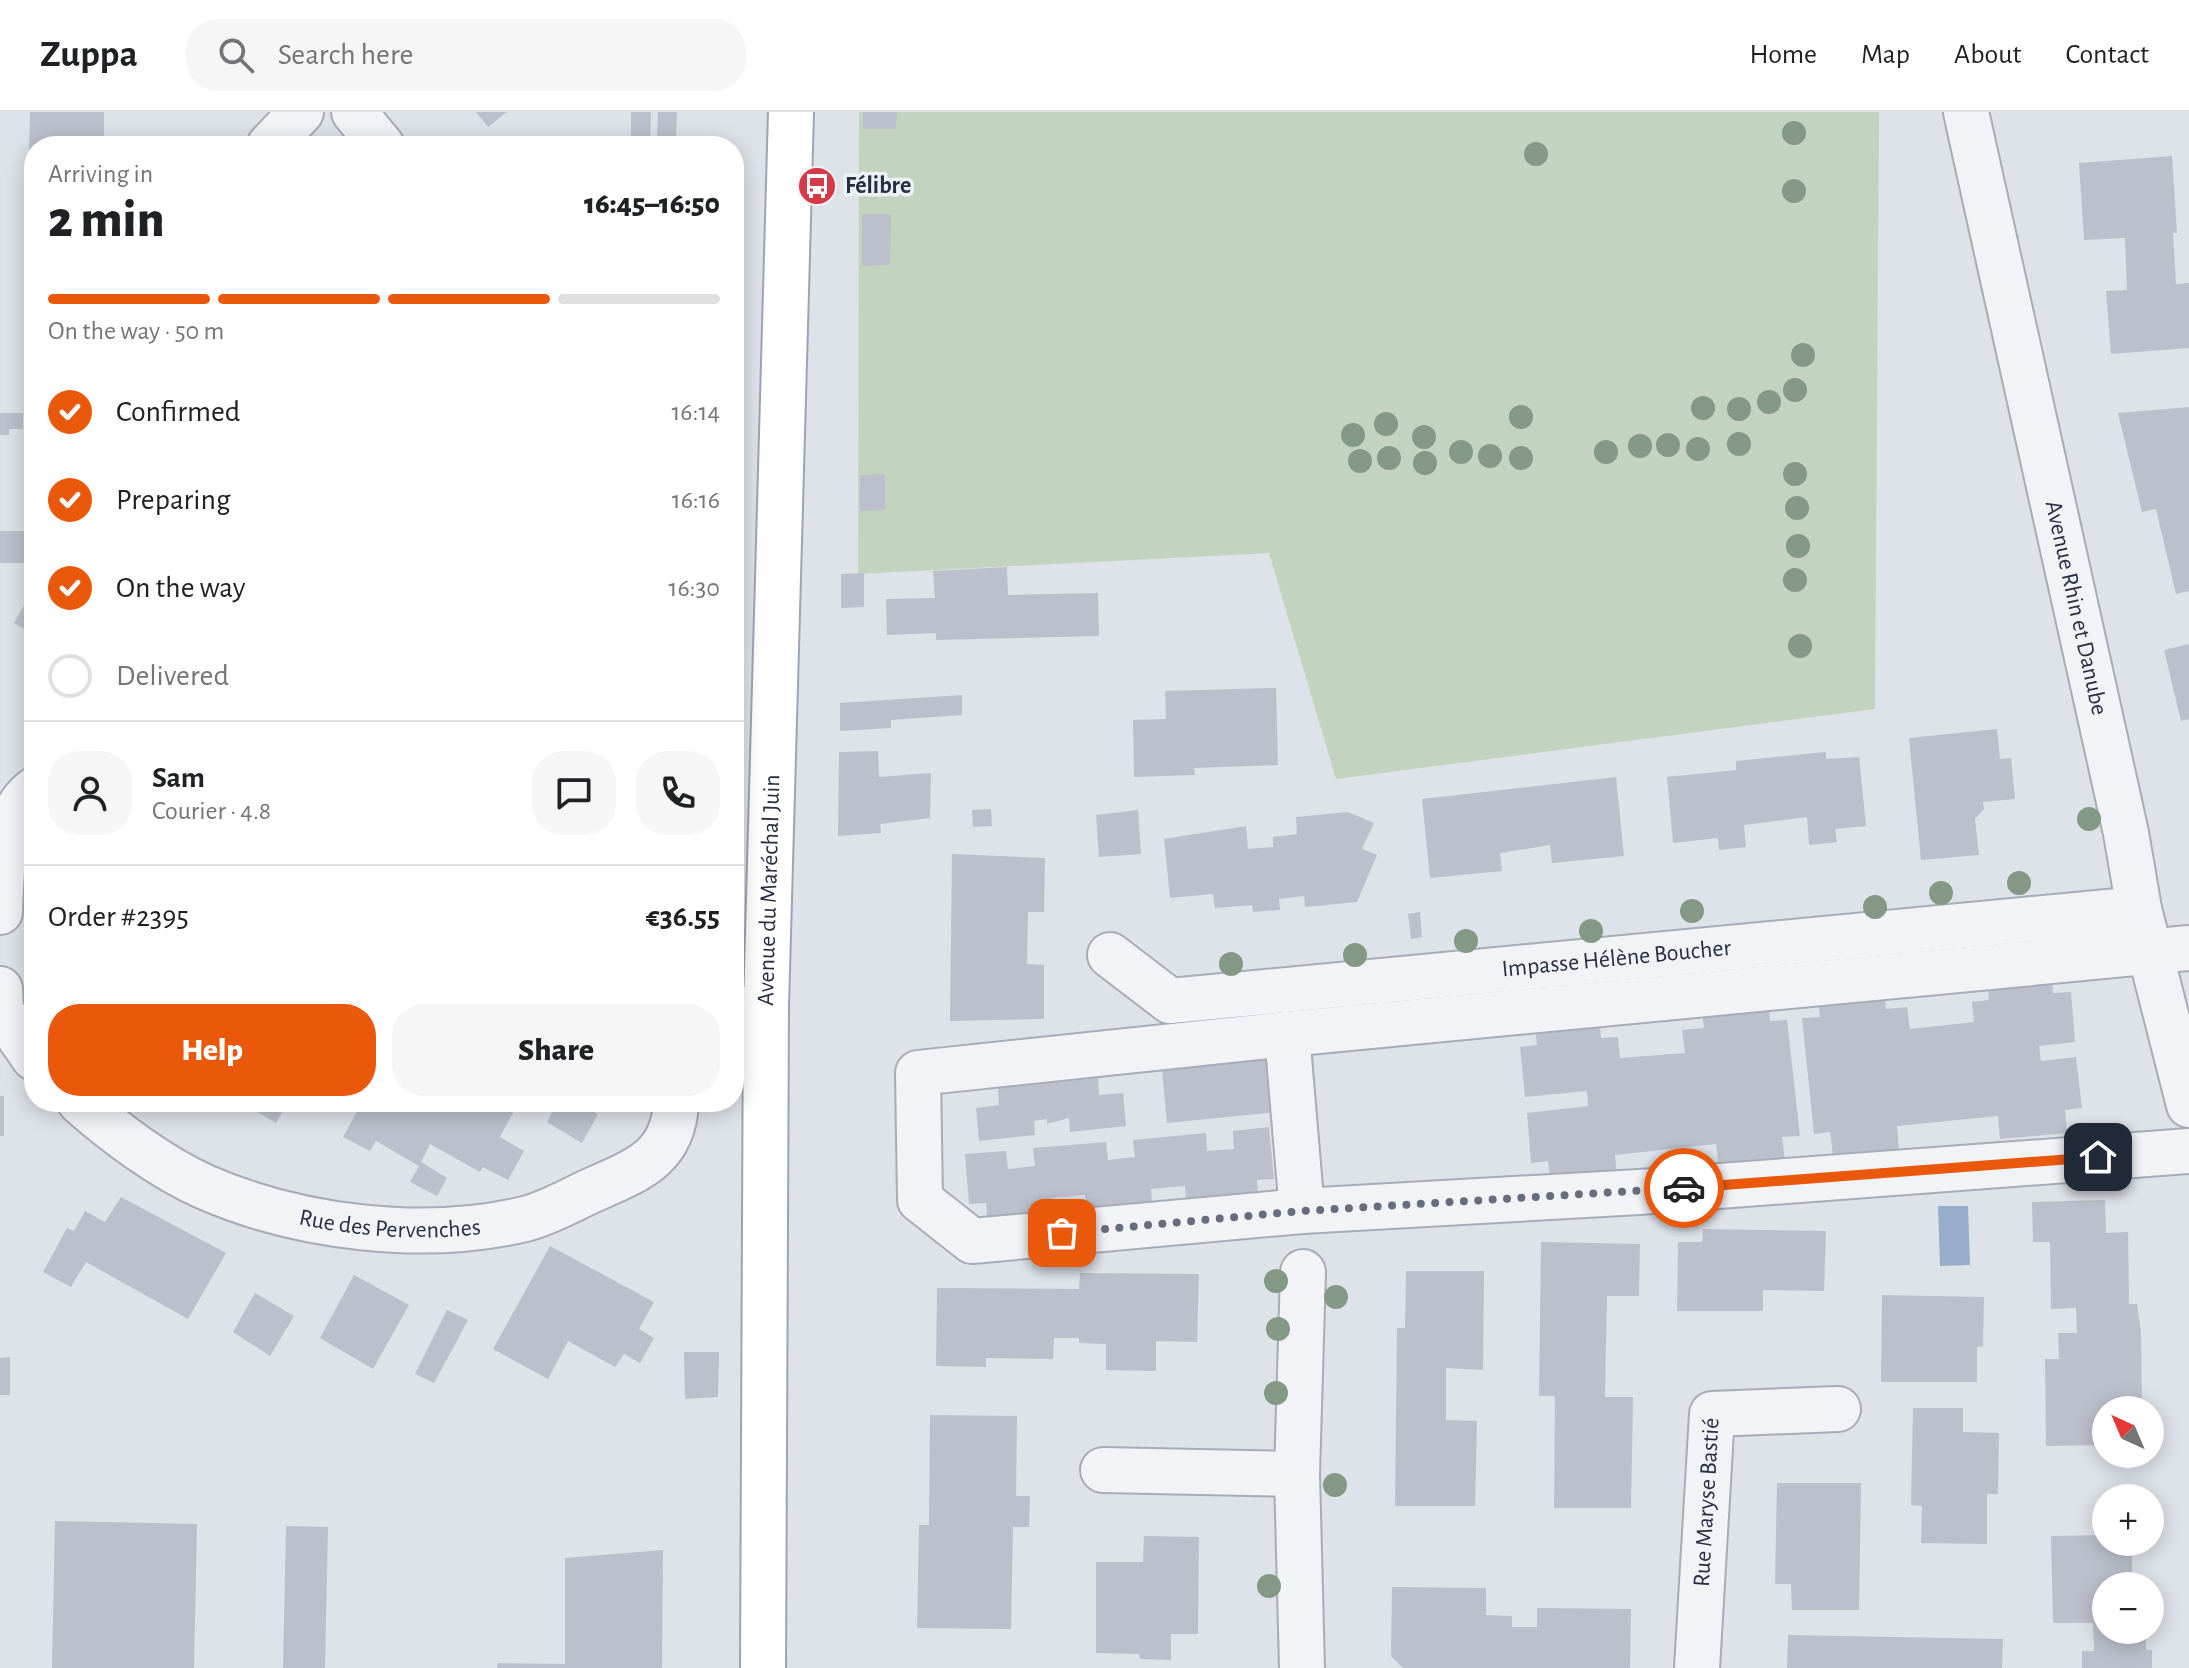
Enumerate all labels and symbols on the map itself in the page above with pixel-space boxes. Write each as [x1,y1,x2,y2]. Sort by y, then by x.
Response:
bus stop icon: Félibre [796,165,838,207]
place label: Félibre [845,174,911,198]
street label: Avenue Rhin et Danube [2041,498,2111,717]
street label: Avenue du Maréchal Juin [754,774,784,1006]
street label: Impasse Hélène Boucher [1501,936,1732,981]
pin [2064,1123,2132,1191]
courier [1644,1148,1724,1228]
pin [1028,1199,1096,1267]
street label: Rue des Pervenches [297,1205,482,1242]
north arrow [2092,1396,2164,1468]
street label: Rue Maryse Bastié [1690,1417,1724,1588]

